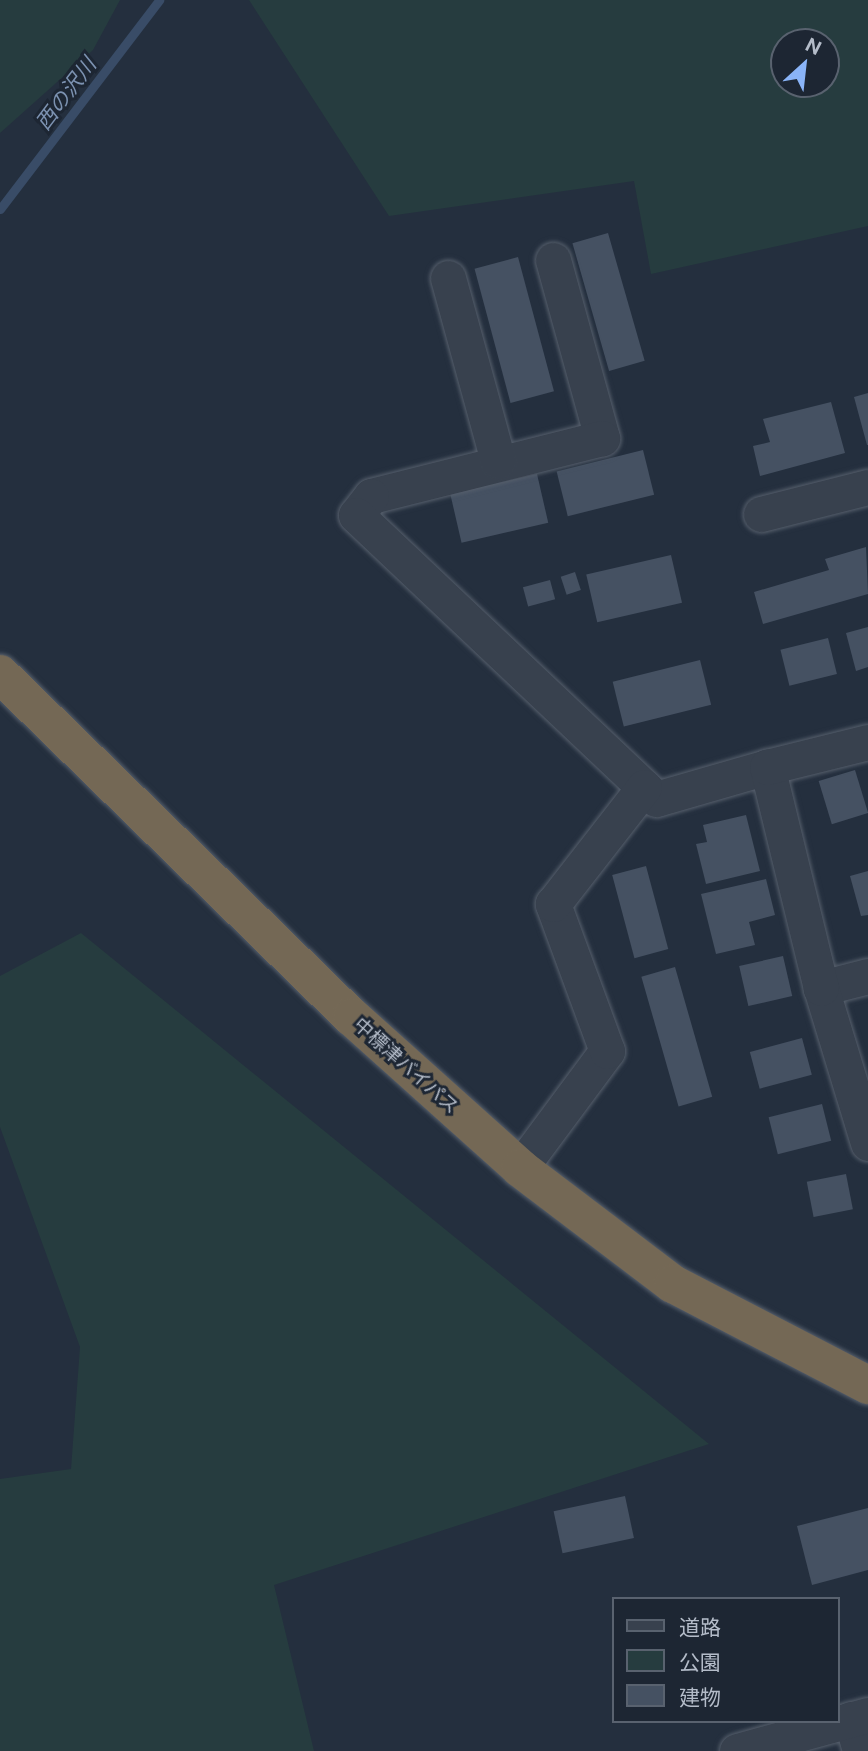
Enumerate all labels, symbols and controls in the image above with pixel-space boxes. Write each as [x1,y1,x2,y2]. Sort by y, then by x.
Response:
north arrow [770,28,840,98]
text: N [802,33,825,59]
water label: 西の沢川 [31,53,101,135]
street label: 中標津バイパス [349,1013,463,1119]
legend [612,1597,840,1723]
text: 道路 [679,1615,721,1640]
text: 公園 [679,1650,721,1675]
text: 建物 [679,1685,721,1710]

